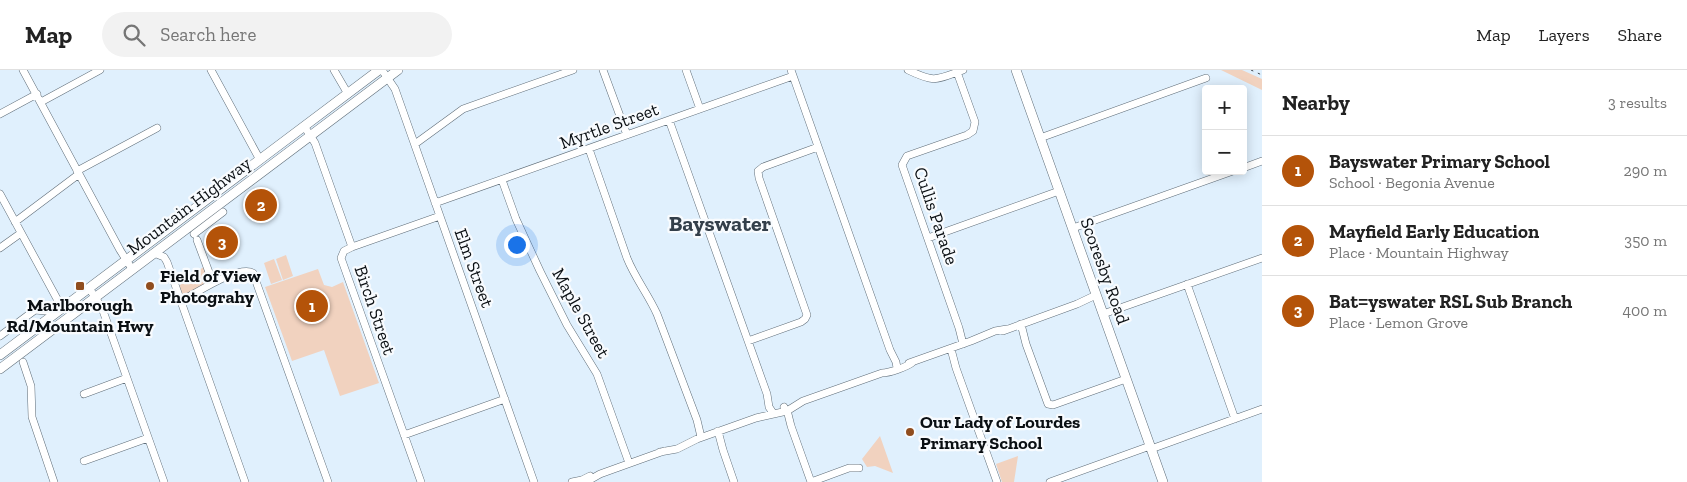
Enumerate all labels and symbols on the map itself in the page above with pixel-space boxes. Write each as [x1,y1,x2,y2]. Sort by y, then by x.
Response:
street label: Myrtle Street [557,98,662,154]
street label: Mountain Highway [123,152,256,260]
street label: Cullis Parade [909,164,963,268]
pin: 2 [245,186,277,224]
district label: Bayswater [669,210,772,237]
street label: Scoresby Road [1076,215,1135,327]
pin: 3 [206,223,238,261]
street label: Elm Street [450,226,499,311]
your location [504,232,530,258]
street label: Birch Street [349,262,401,358]
street label: Maple Street [547,264,615,362]
place label: Field of View Photograhy [160,265,261,308]
marker: Marlborough Rd/Mountain Hwy [74,280,86,292]
marker: Field of View Photograhy [144,280,156,292]
pin: 1 [296,287,328,325]
place label: Marlborough Rd/Mountain Hwy [7,294,154,337]
place label: Our Lady of Lourdes Primary School [920,411,1080,454]
marker: Our Lady of Lourdes Primary School [904,426,916,438]

